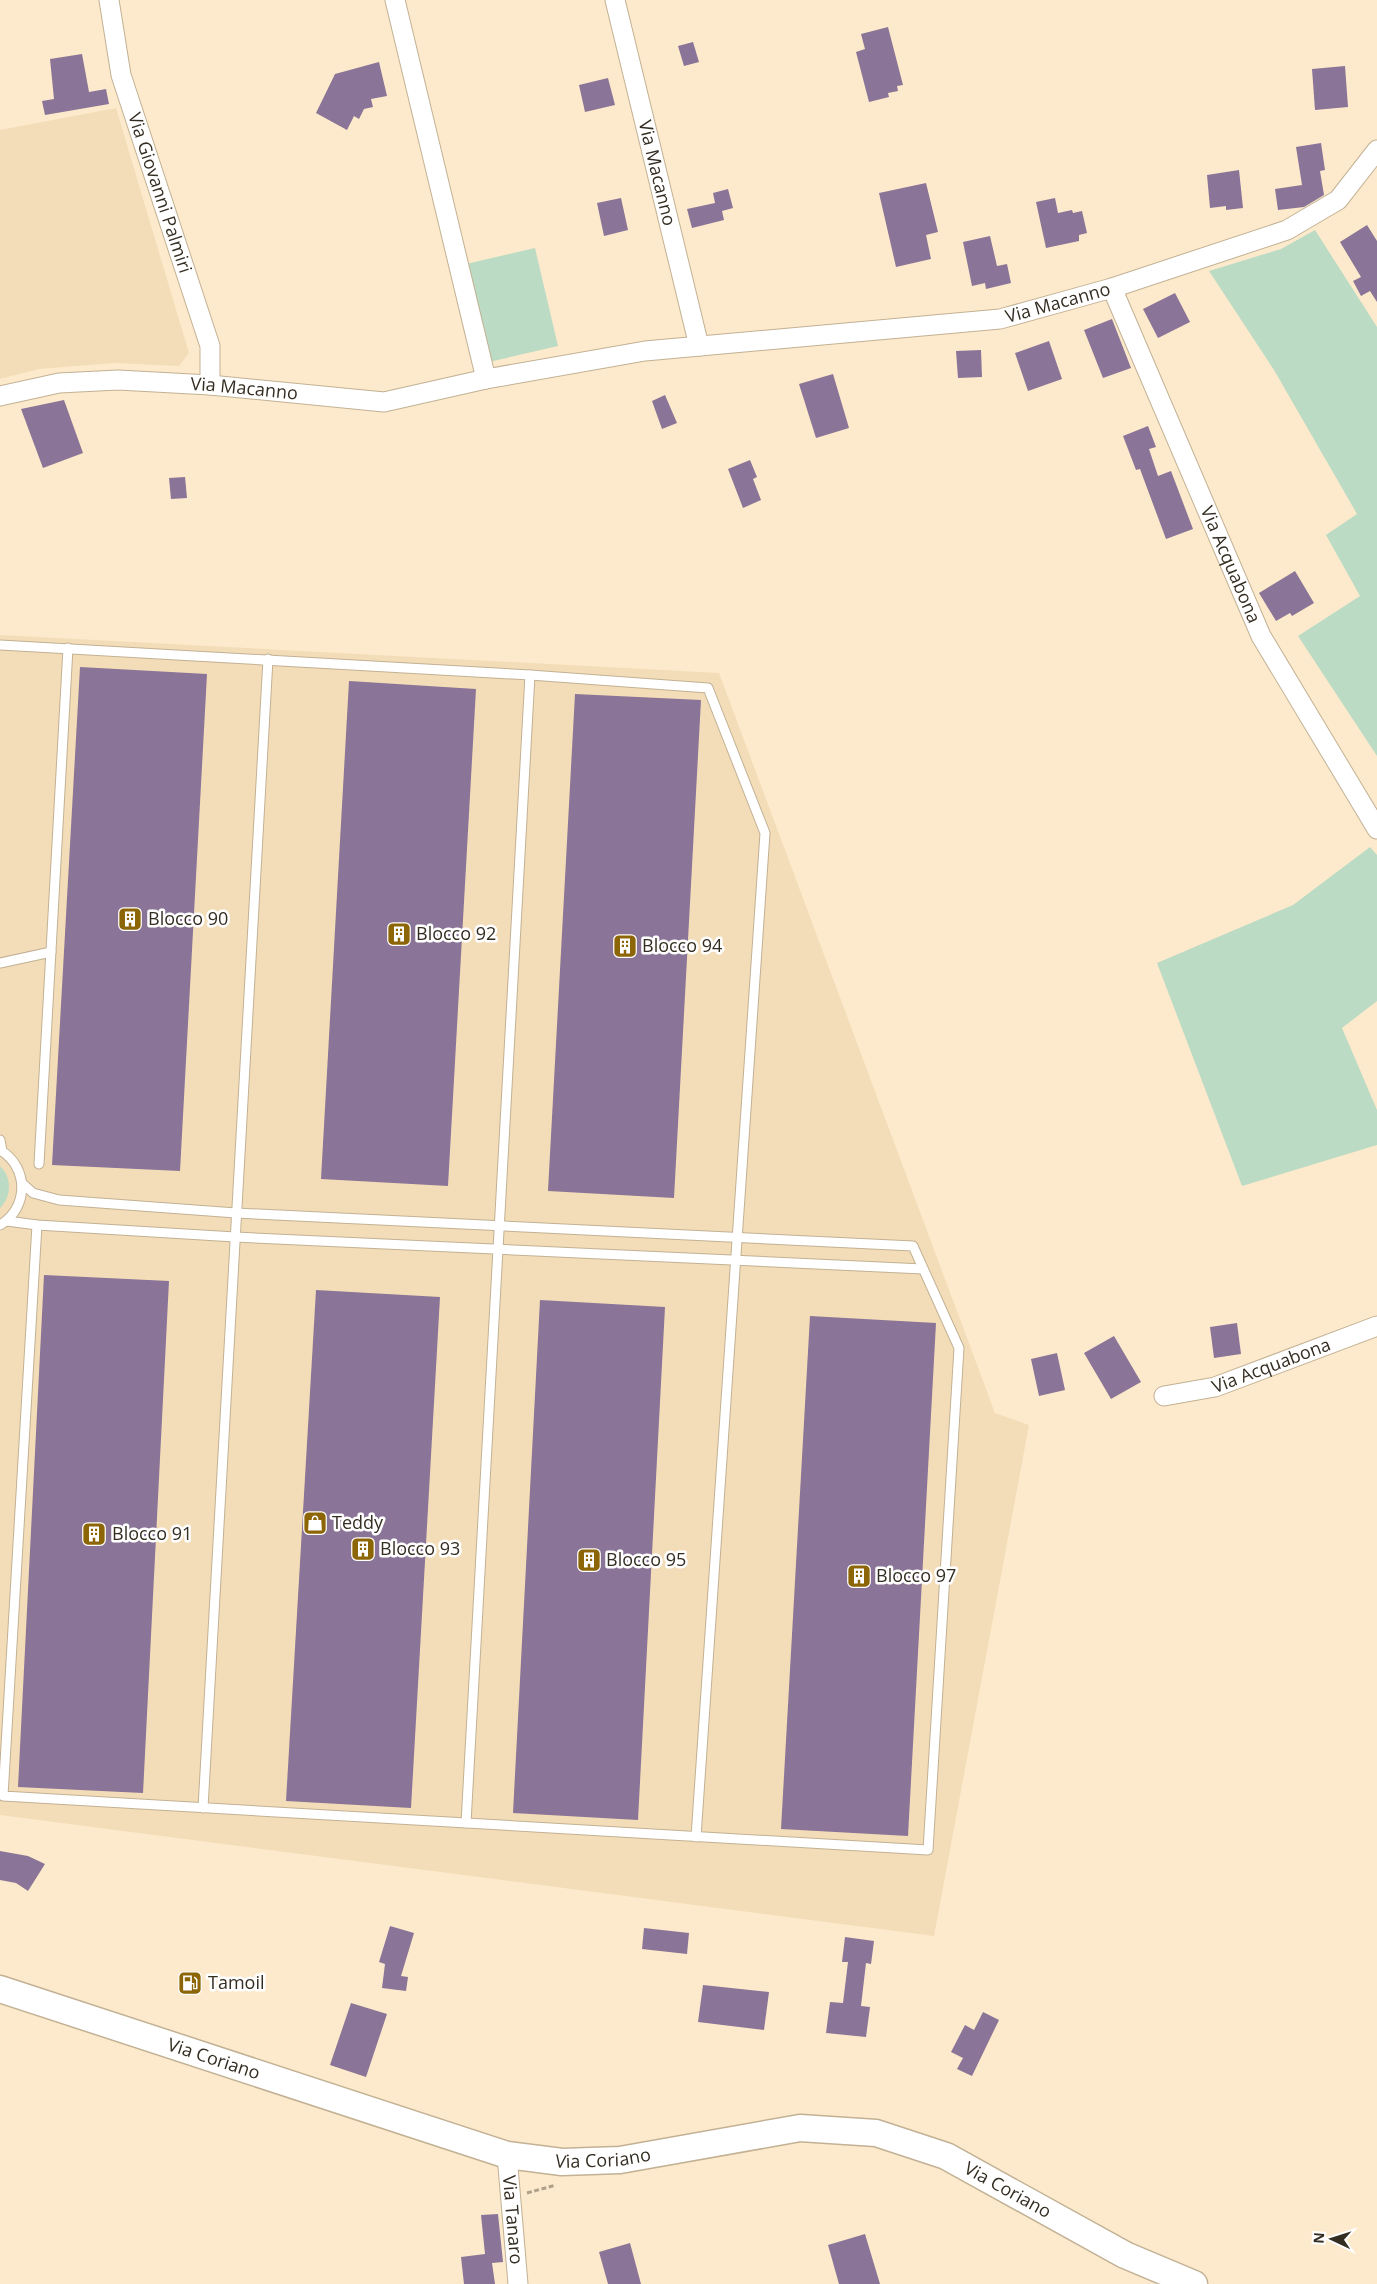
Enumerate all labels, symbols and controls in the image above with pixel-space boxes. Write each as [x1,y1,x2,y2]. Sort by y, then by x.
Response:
street label: Via Giovanni Palmiri [123,109,198,276]
street label: Via Macanno [634,118,682,228]
street label: Via Macanno [1003,276,1113,328]
street label: Via Macanno [190,371,299,405]
street label: Via Acquabona [1196,502,1267,626]
building icon: Blocco 90 [117,906,143,932]
place label: Blocco 90 [148,906,228,930]
building icon: Blocco 92 [386,921,412,947]
place label: Blocco 92 [416,921,496,945]
building icon: Blocco 94 [612,933,638,959]
place label: Blocco 94 [642,933,722,957]
street label: Via Acquabona [1208,1332,1334,1398]
shop icon: Teddy [302,1510,328,1536]
place label: Teddy [332,1510,384,1534]
building icon: Blocco 91 [81,1521,107,1547]
place label: Blocco 91 [112,1521,192,1545]
building icon: Blocco 93 [350,1536,376,1562]
place label: Blocco 93 [380,1536,460,1560]
building icon: Blocco 95 [576,1547,602,1573]
place label: Blocco 95 [606,1547,686,1571]
building icon: Blocco 97 [846,1563,872,1589]
place label: Blocco 97 [876,1563,956,1587]
fuel station icon: Tamoil [177,1970,203,1996]
place label: Tamoil [208,1970,265,1994]
street label: Via Coriano [165,2032,263,2084]
street label: Via Coriano [554,2142,652,2173]
street label: Via Coriano [960,2155,1056,2223]
street label: Via Tanaro [498,2174,529,2265]
north arrow [1307,2214,1357,2264]
text: N [1309,2232,1328,2244]

